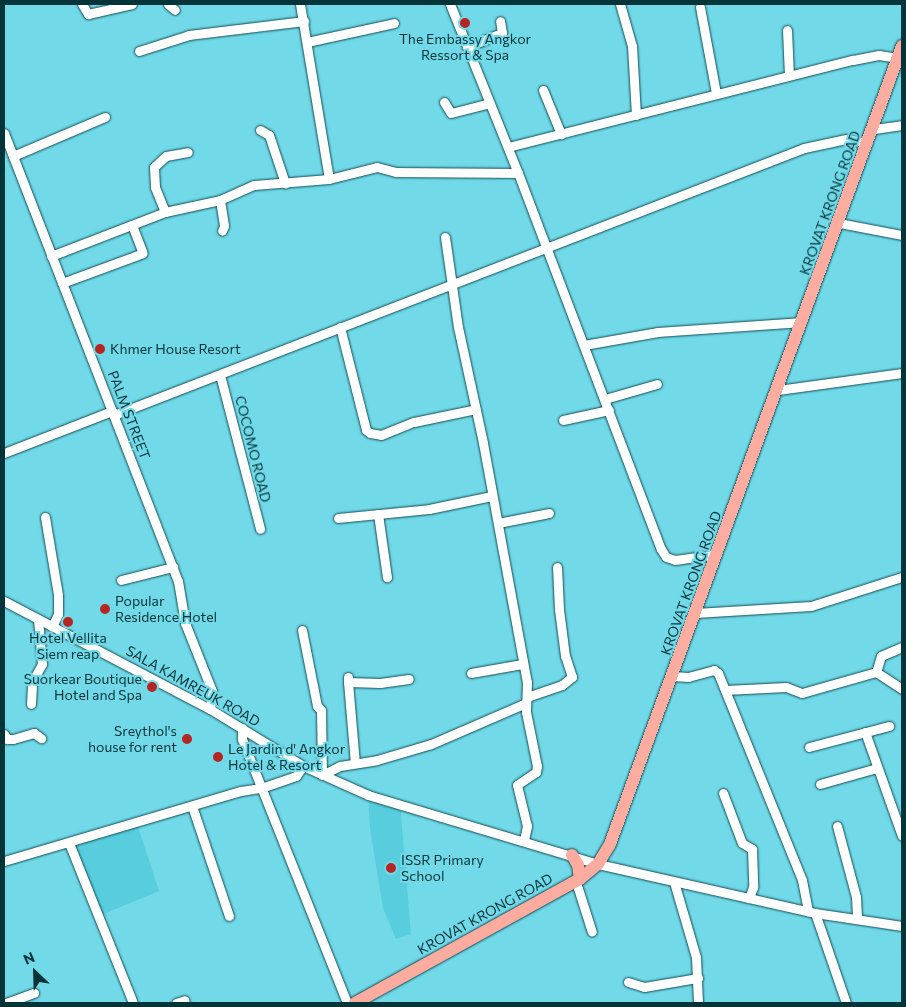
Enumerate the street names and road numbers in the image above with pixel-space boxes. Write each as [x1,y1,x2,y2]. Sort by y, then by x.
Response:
street label: KROVAT KRONG ROAD [796,129,864,277]
street label: PALM STREET [104,368,154,462]
street label: COCOMO ROAD [232,394,274,504]
street label: KROVAT KRONG ROAD [657,509,725,657]
street label: SALA KAMREUK ROAD [123,642,263,730]
street label: KROVAT KRONG ROAD [414,870,556,958]

